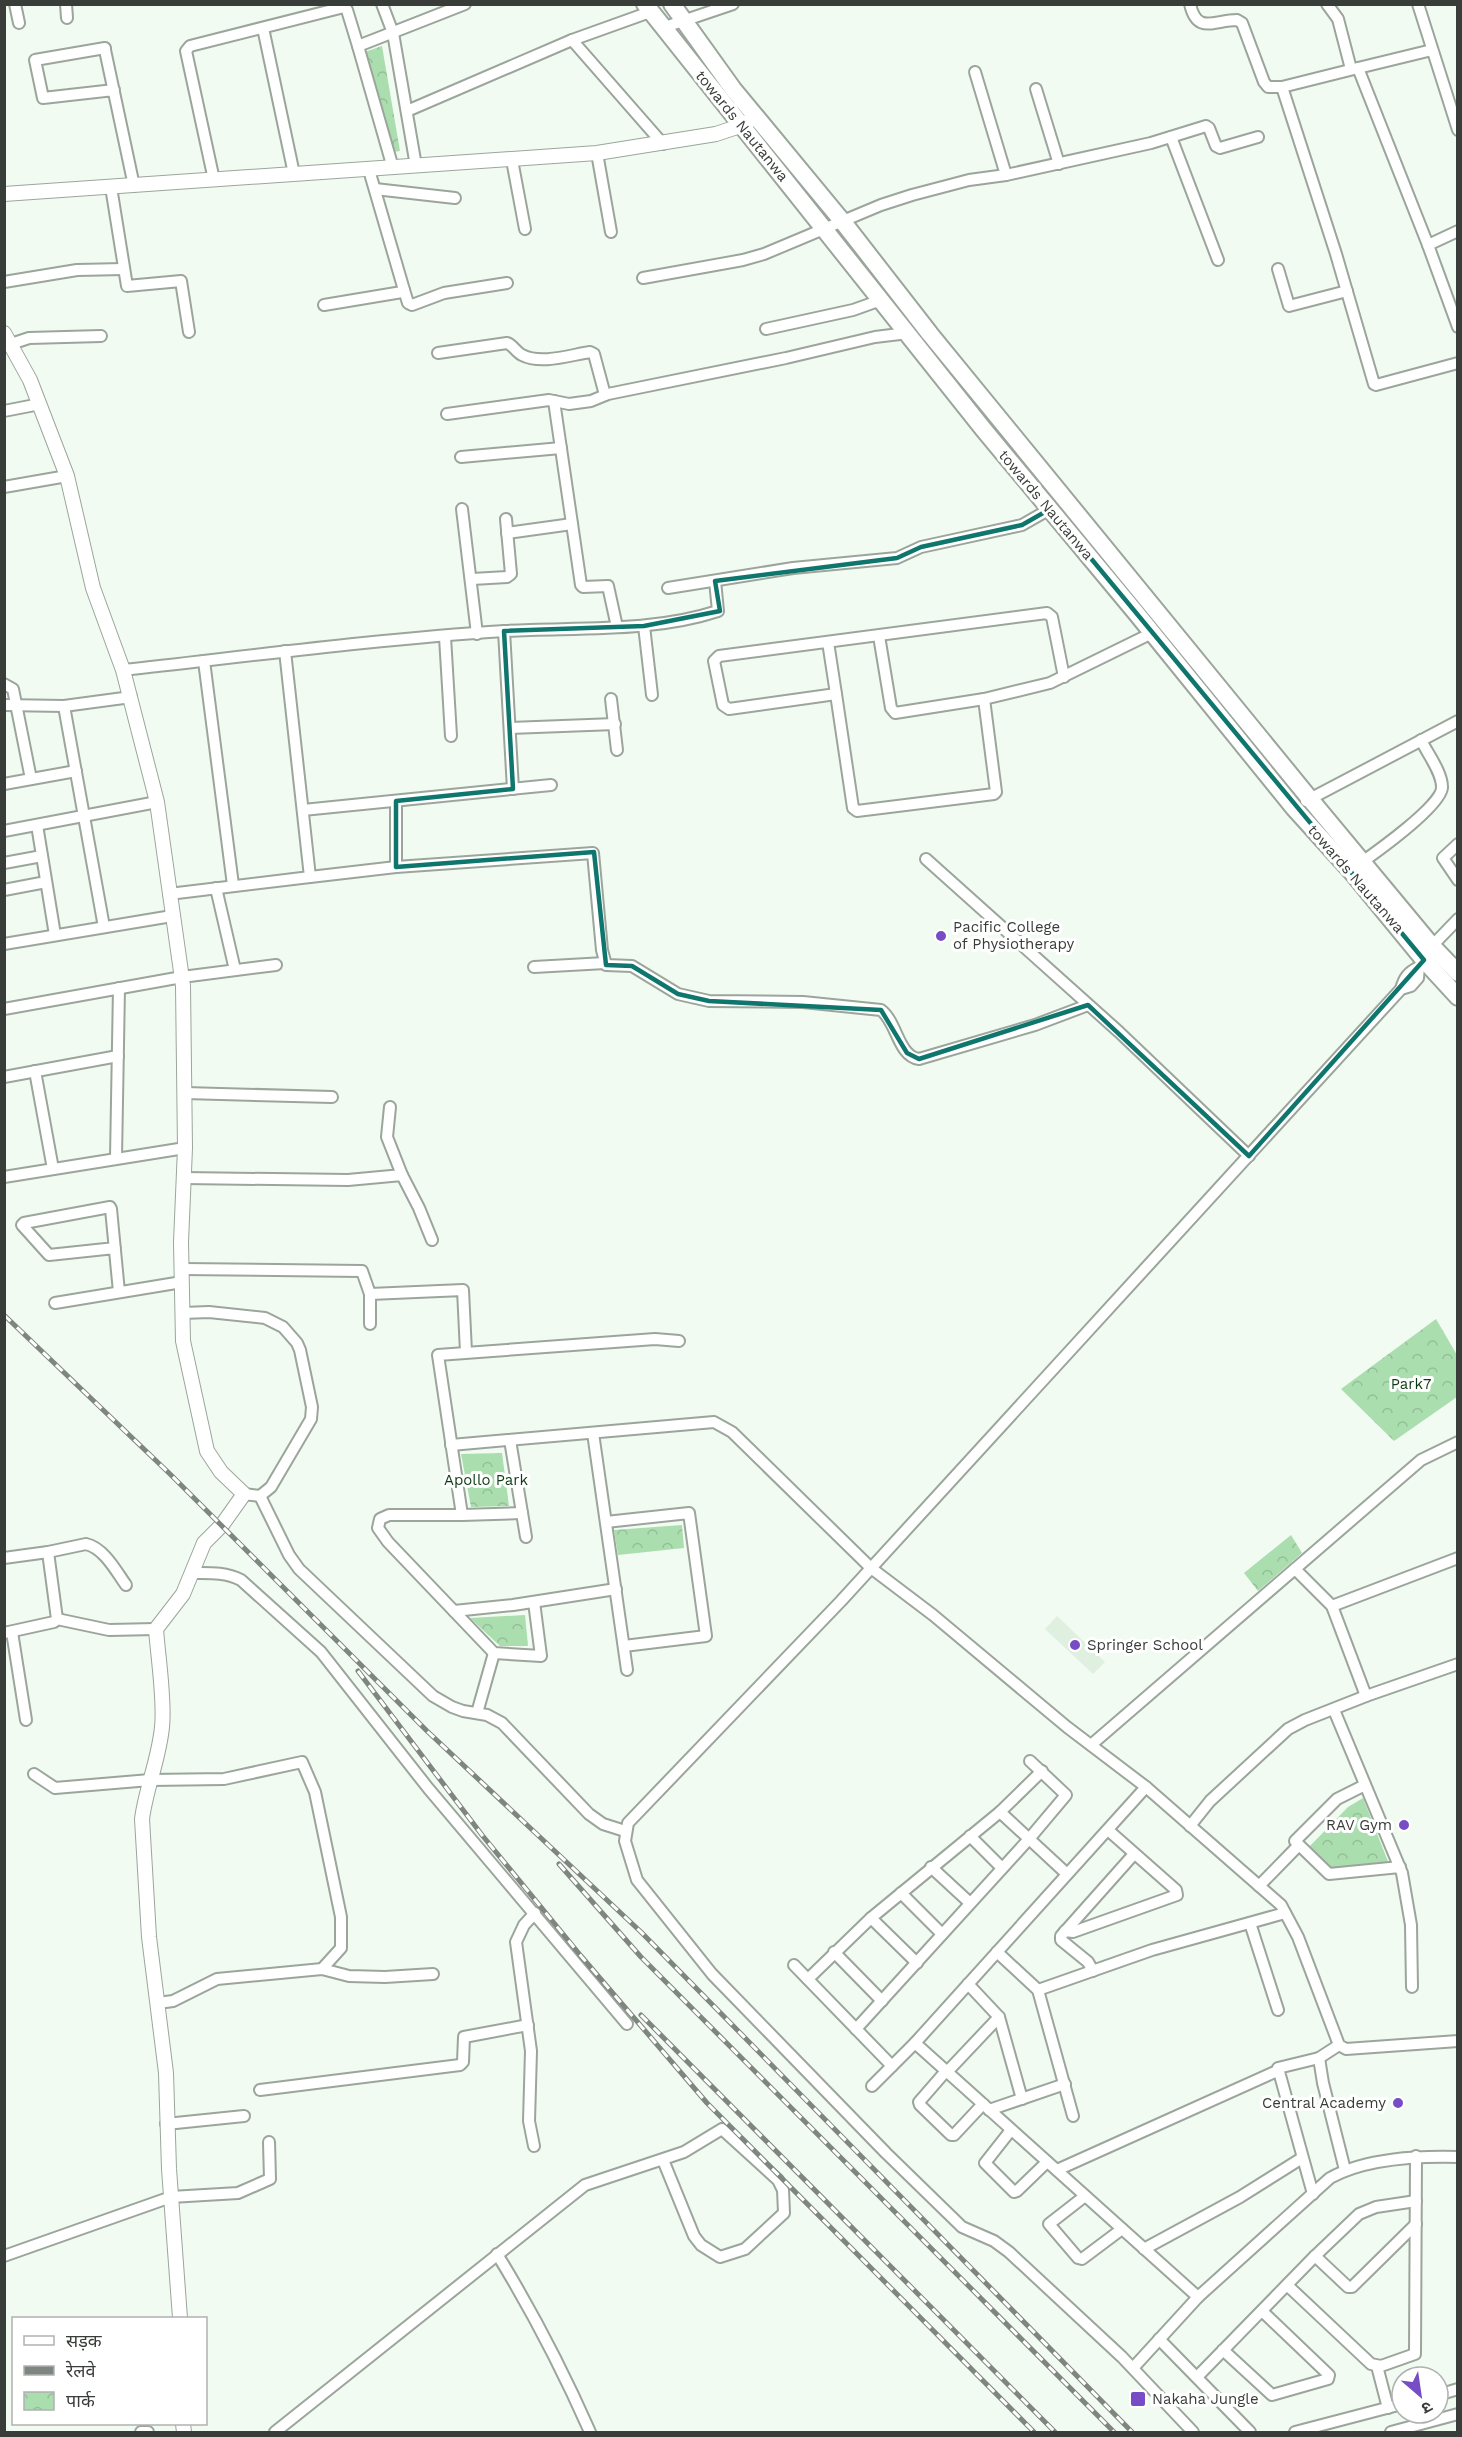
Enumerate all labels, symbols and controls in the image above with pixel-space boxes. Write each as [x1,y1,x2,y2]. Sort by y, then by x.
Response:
street label: towards Nautanwa [692,67,793,186]
street label: towards Nautanwa [995,446,1097,564]
street label: towards Nautanwa [1304,821,1408,937]
place label: Pacific College of Physiotherapy [953,918,1075,953]
marker: Pacific College of Physiotherapy [934,929,948,943]
park label: Park7 [1391,1375,1431,1393]
park label: Apollo Park [444,1471,528,1489]
place label: Springer School [1087,1636,1203,1654]
marker: Springer School [1068,1638,1082,1652]
place label: RAV Gym [1326,1816,1392,1834]
marker: RAV Gym [1397,1818,1411,1832]
place label: Central Academy [1262,2094,1386,2112]
marker: Central Academy [1391,2096,1405,2110]
legend [12,2317,207,2425]
text: सड़क [66,2330,103,2351]
text: रेलवे [65,2360,97,2381]
north arrow [1390,2365,1450,2425]
text: पार्क [66,2390,96,2411]
marker: Nakaha Jungle [1129,2390,1147,2408]
place label: Nakaha Jungle [1152,2390,1259,2408]
text: उ [1418,2397,1436,2419]

